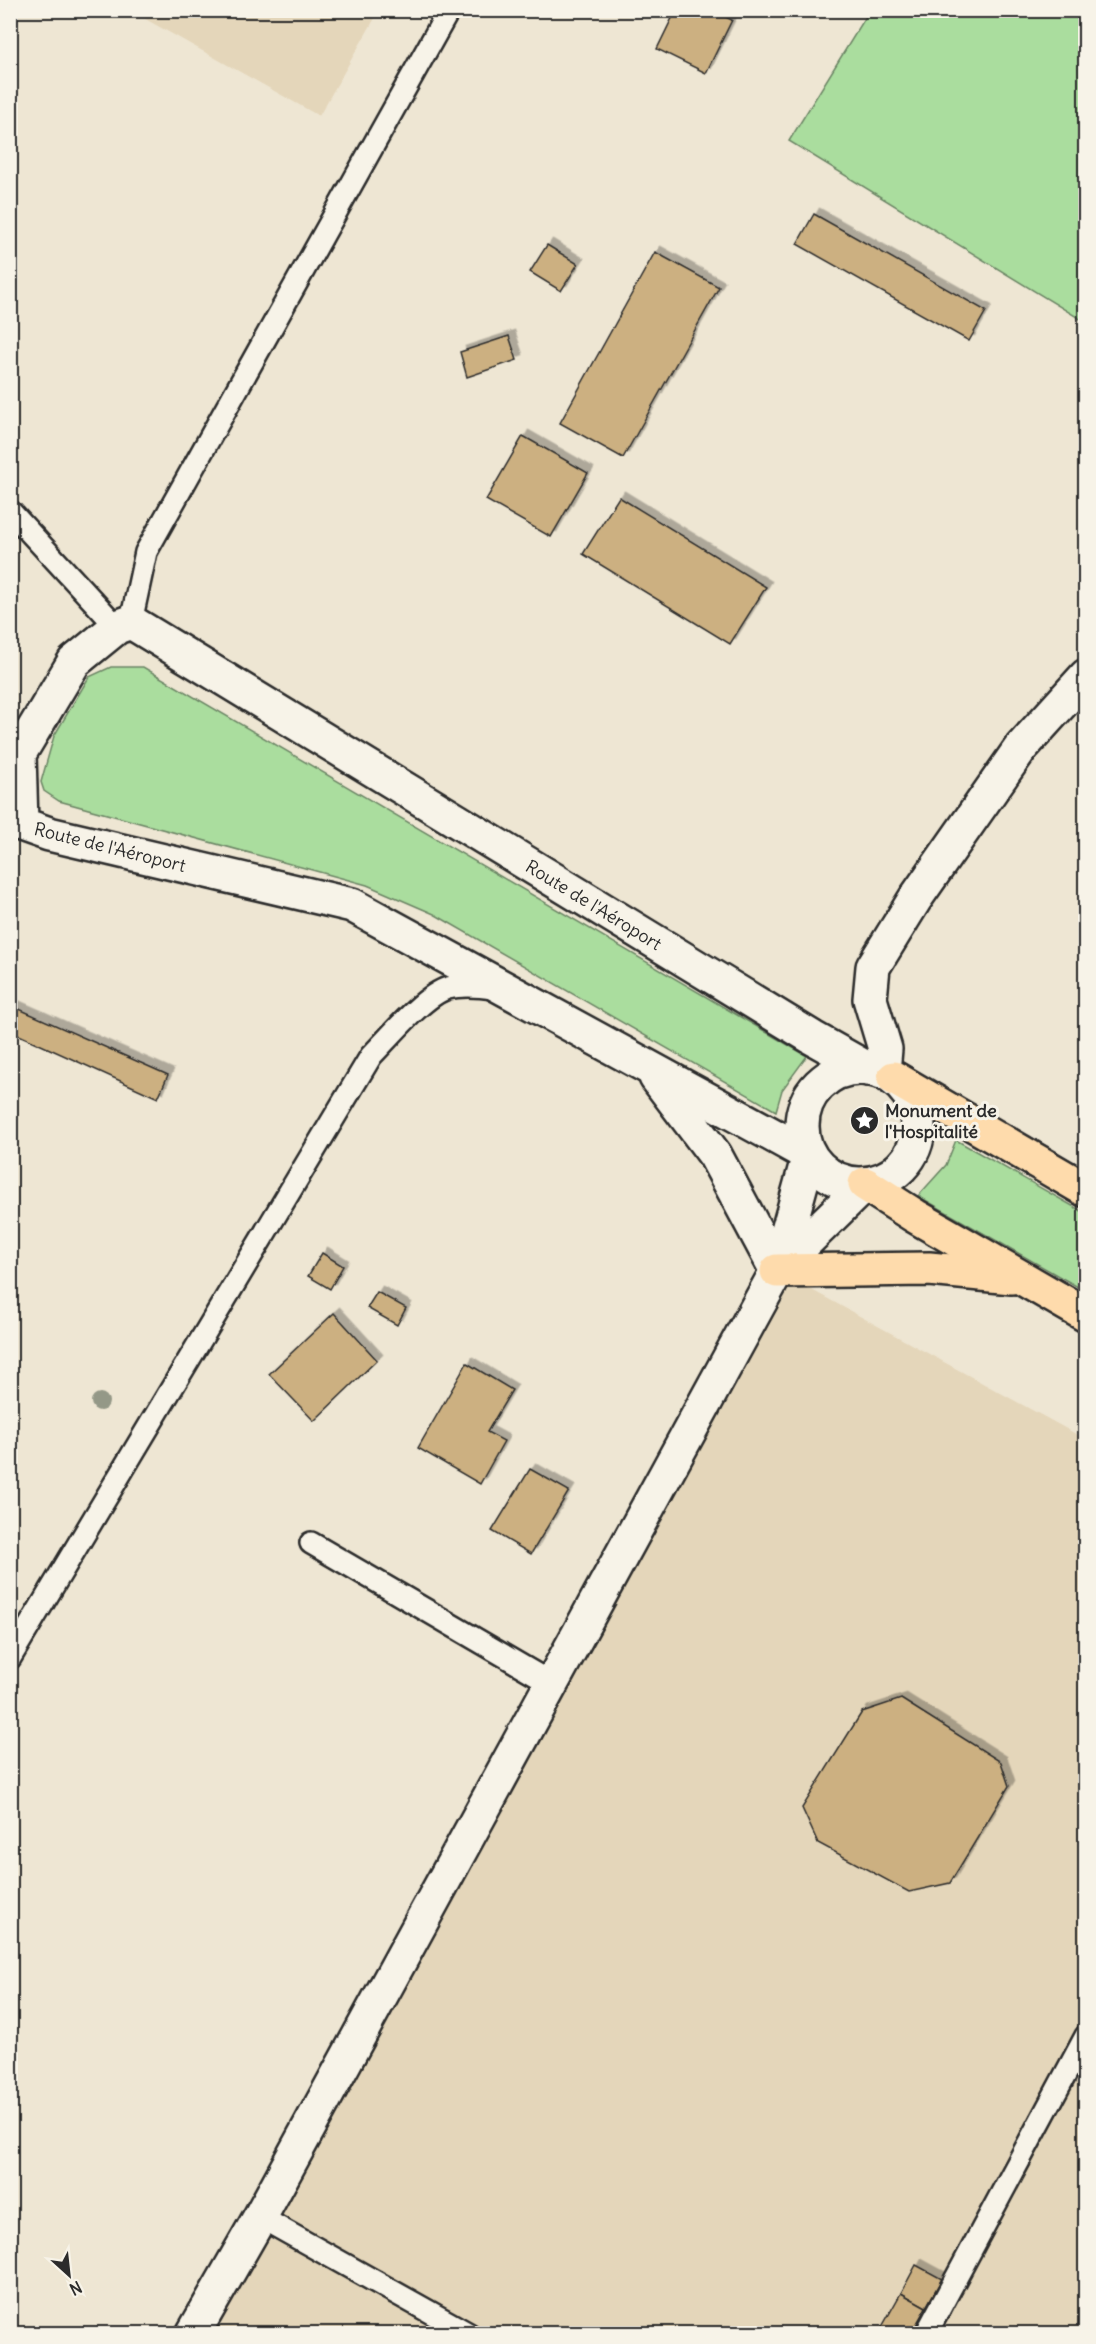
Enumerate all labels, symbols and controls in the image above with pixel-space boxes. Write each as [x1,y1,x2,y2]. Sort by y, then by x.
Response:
street label: Route de l'Aéroport [32,817,188,877]
street label: Route de l'Aéroport [522,854,666,955]
place label: Monument de l'Hospitalité [885,1099,997,1143]
place icon: Monument de l'Hospitalité [848,1104,880,1136]
north arrow [39,2245,99,2305]
text: N [66,2277,85,2300]

